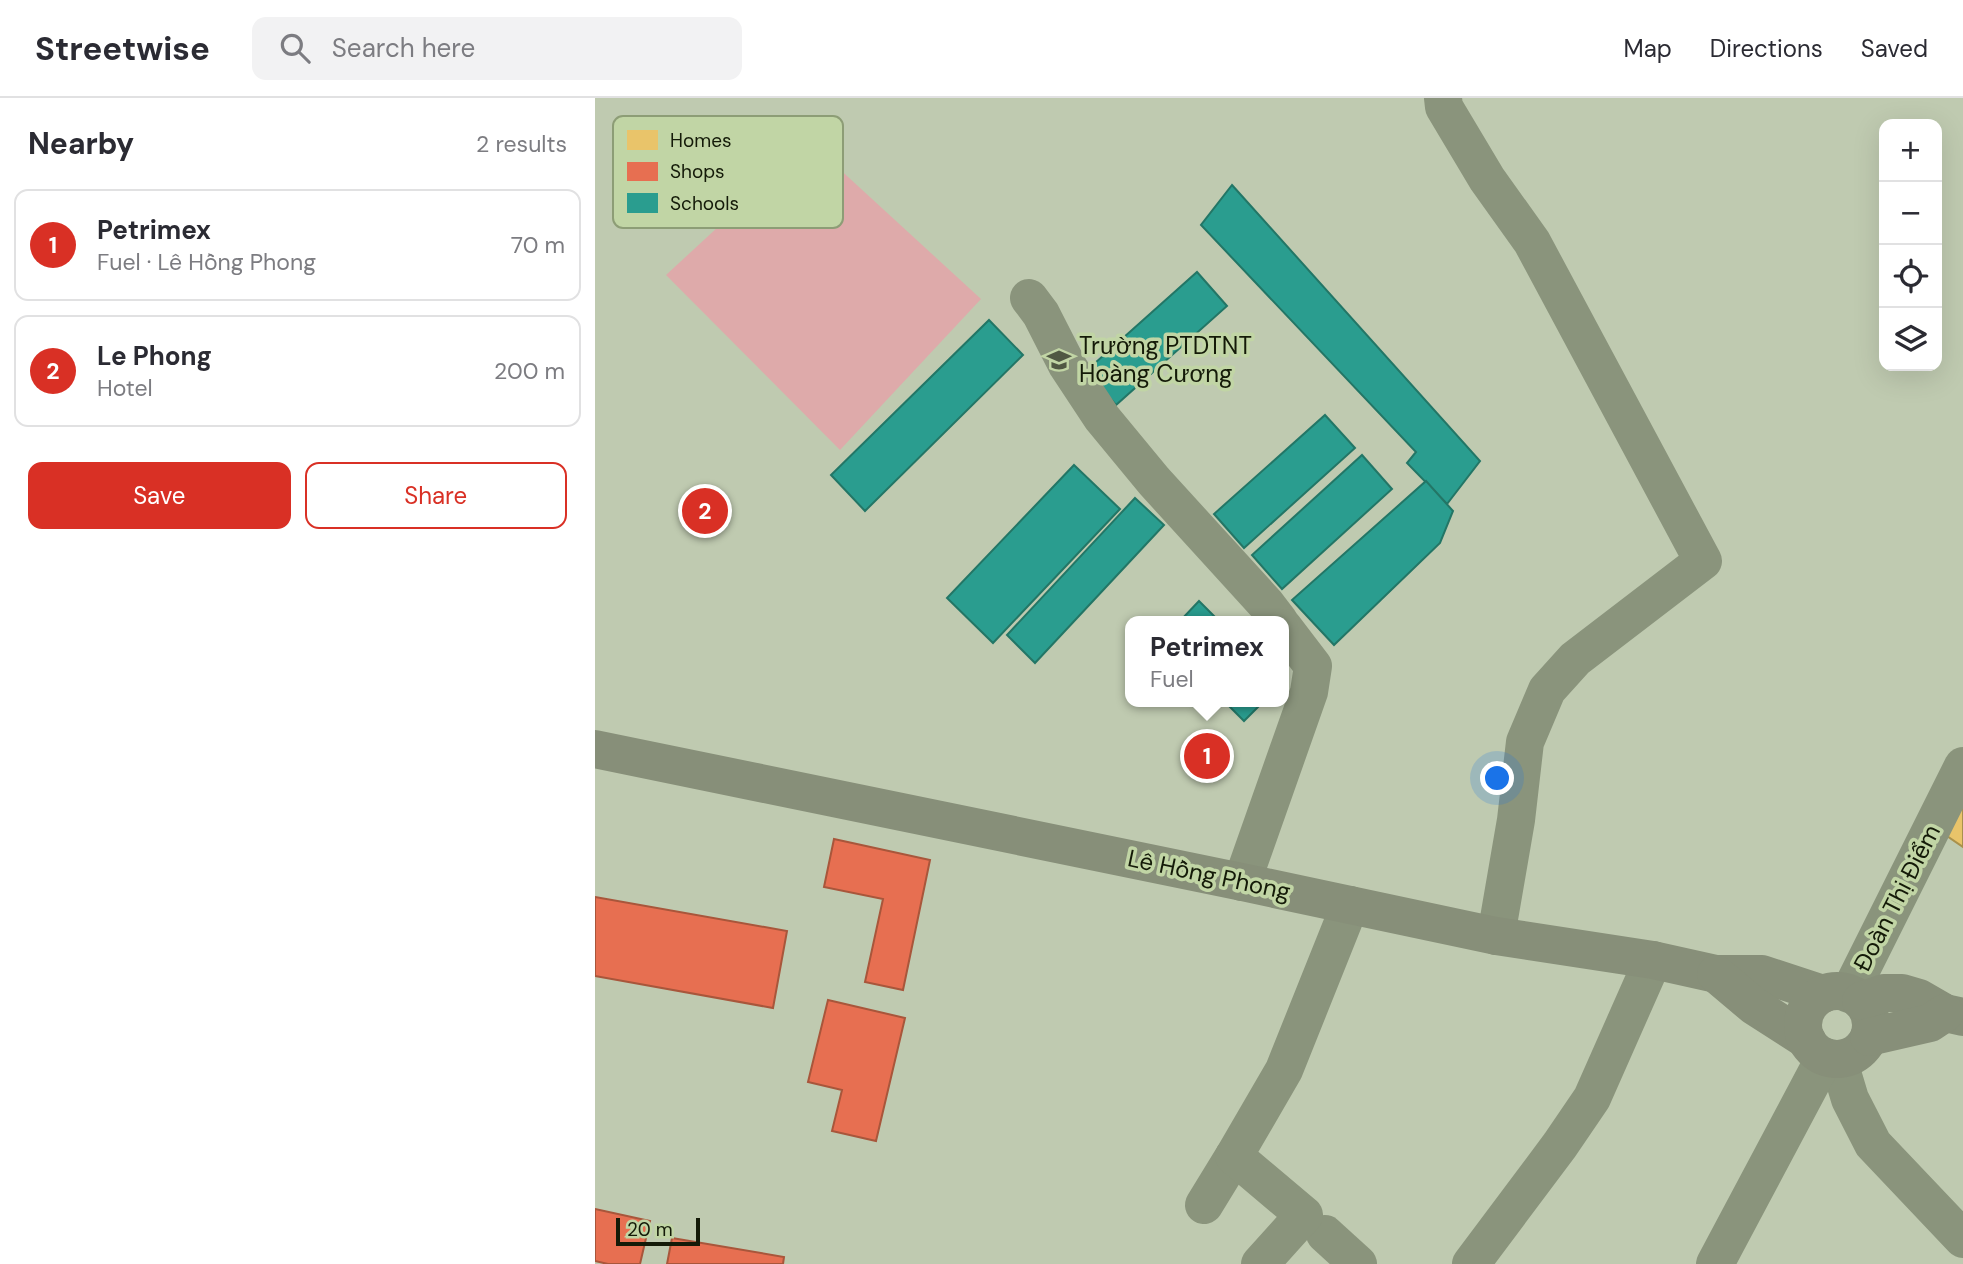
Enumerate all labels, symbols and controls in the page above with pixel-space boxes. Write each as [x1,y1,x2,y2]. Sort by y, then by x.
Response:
search box [252,17,742,80]
text: Streetwise [35,27,210,70]
icon: search [276,29,314,67]
text: Search here [332,31,475,65]
text: Map [1624,33,1672,64]
text: Directions [1710,33,1823,64]
text: Saved [1861,33,1928,64]
legend [613,116,843,228]
map controls [1879,119,1942,371]
button: + [1879,119,1942,182]
text: Nearby [28,124,134,163]
text: Homes [670,128,731,153]
text: 2 results [476,129,567,159]
text: Shops [670,159,725,184]
button: − [1879,182,1942,245]
text: Schools [670,191,739,216]
text: Petrimex [97,213,211,247]
text: 1 [49,230,57,260]
text: 70 m [511,230,565,260]
button: locate [1879,245,1942,308]
text: Fuel · Lê Hồng Phong [97,247,316,277]
button: layers [1879,308,1942,371]
place label: Trường PTDTNT Hoàng Cương [1079,330,1252,389]
text: Le Phong [97,339,212,373]
school or university icon: Trường PTDTNT Hoàng Cương [1045,346,1073,374]
text: 2 [46,356,60,386]
text: 200 m [494,356,565,386]
text: Hotel [97,373,153,403]
button: Save [28,462,291,529]
button: Share [305,462,567,529]
pin: 2 [682,485,728,537]
popup [1125,616,1289,707]
text: Petrimex [1150,630,1264,664]
text: Fuel [1150,664,1194,694]
pin: 1 [1184,730,1230,782]
your location [1480,761,1514,795]
street label: Đoàn Thị Điểm [1846,819,1947,977]
street label: Lê Hồng Phong [1125,842,1293,907]
scale bar [616,1215,700,1247]
text: 20 m [627,1217,673,1242]

